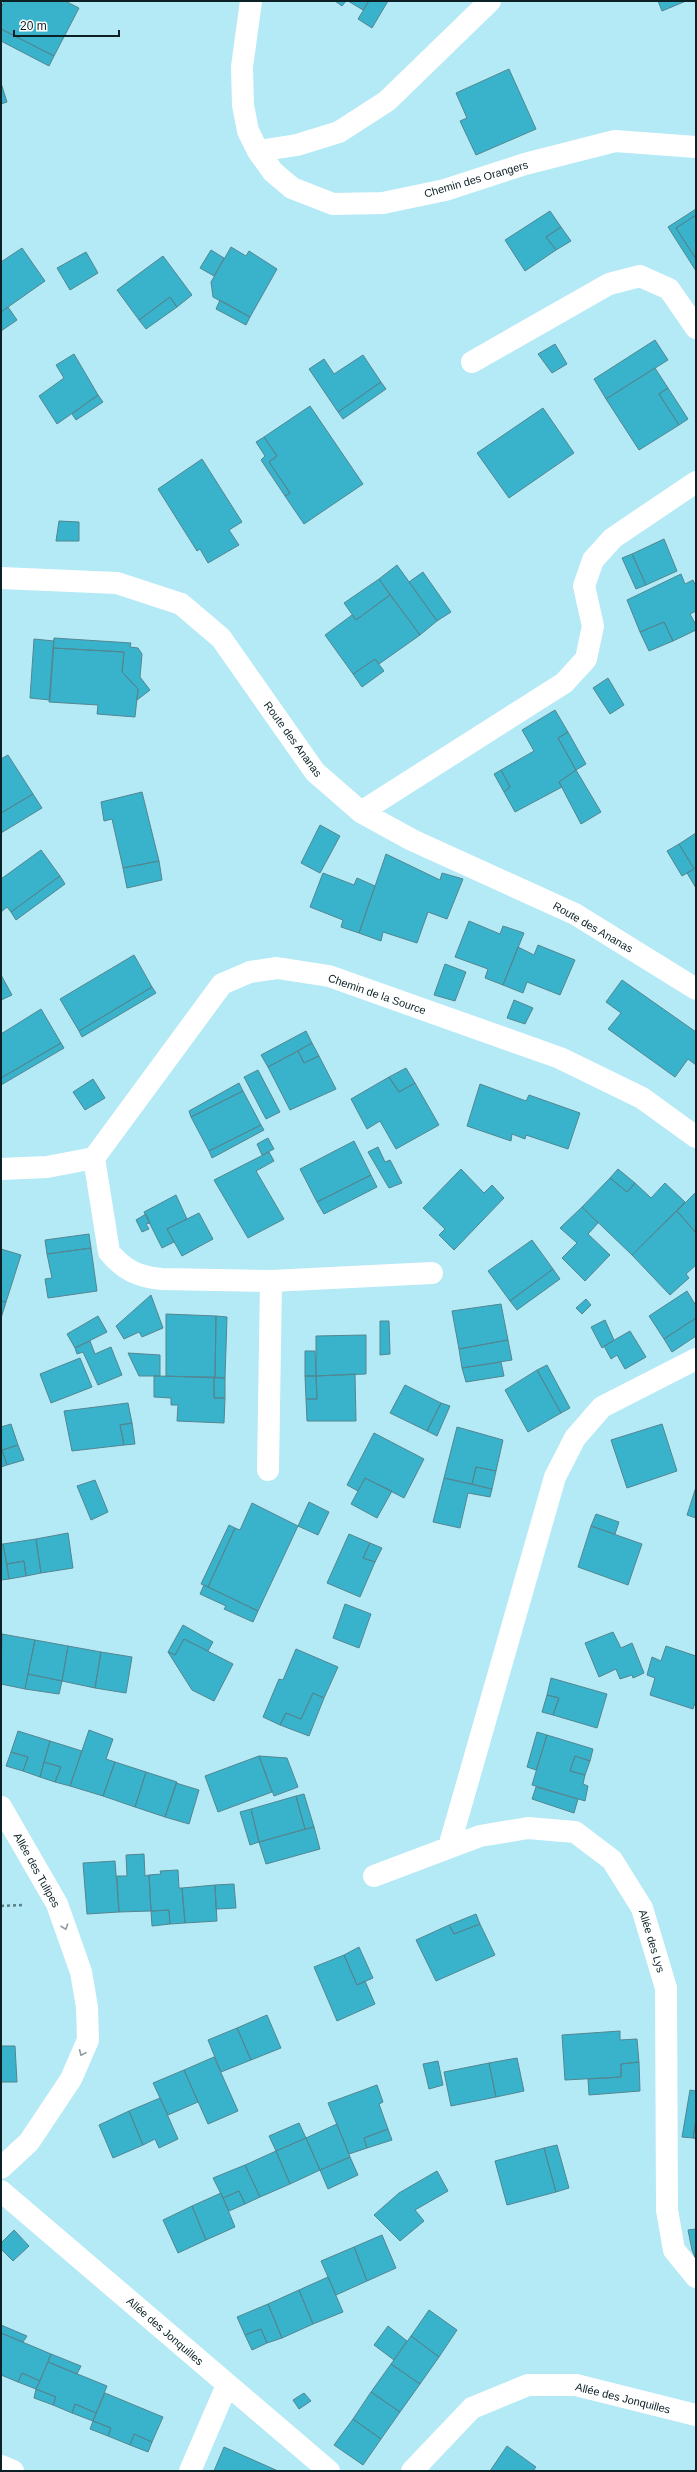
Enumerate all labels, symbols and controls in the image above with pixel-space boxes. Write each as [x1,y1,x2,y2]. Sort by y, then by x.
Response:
scale bar [14,12,119,38]
text: 20 m [20,19,47,33]
street label: Chemin des Orangers [423,158,530,200]
street label: Route des Ananas [262,699,325,779]
street label: Route des Ananas [551,899,635,955]
street label: Chemin de la Source [326,972,428,1016]
street label: Allée des Tulipes [12,1831,63,1910]
street label: Allée des Lys [637,1908,667,1974]
one-way arrow [61,1924,69,1931]
one-way arrow [79,2048,87,2056]
street label: Allée des Jonquilles [124,2295,206,2368]
street label: Allée des Jonquilles [574,2380,672,2416]

